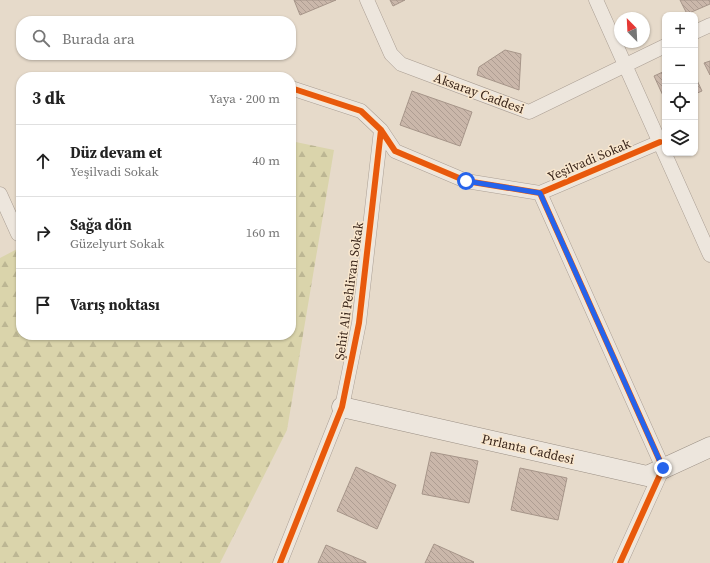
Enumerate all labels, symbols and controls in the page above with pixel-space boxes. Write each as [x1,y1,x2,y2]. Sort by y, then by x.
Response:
north arrow [614,12,650,48]
map controls [662,12,698,156]
button: + [662,12,698,48]
search box [16,16,296,60]
icon: search [30,27,52,49]
text: Burada ara [62,28,135,49]
button: − [662,48,698,84]
street label: Aksaray Caddesi [431,69,527,117]
button: locate [662,84,698,120]
text: 3 dk [32,86,65,110]
text: Yaya · 200 m [209,90,280,107]
button: layers [662,120,698,156]
street label: Yeşilvadi Sokak [545,135,634,185]
text: Düz devam et [70,142,162,163]
icon: ahead [32,150,54,172]
text: 40 m [252,152,280,169]
text: Yeşilvadi Sokak [70,163,159,180]
route start [457,172,475,190]
text: Sağa dön [70,214,132,235]
street label: Şehit Ali Pehlivan Sokak [331,220,367,361]
icon: right [32,222,54,244]
text: 160 m [246,224,280,241]
text: Güzelyurt Sokak [70,235,164,252]
icon: arrive [32,294,54,316]
text: Varış noktası [70,294,160,315]
street label: Pırlanta Caddesi [480,430,576,468]
route end [654,459,672,477]

